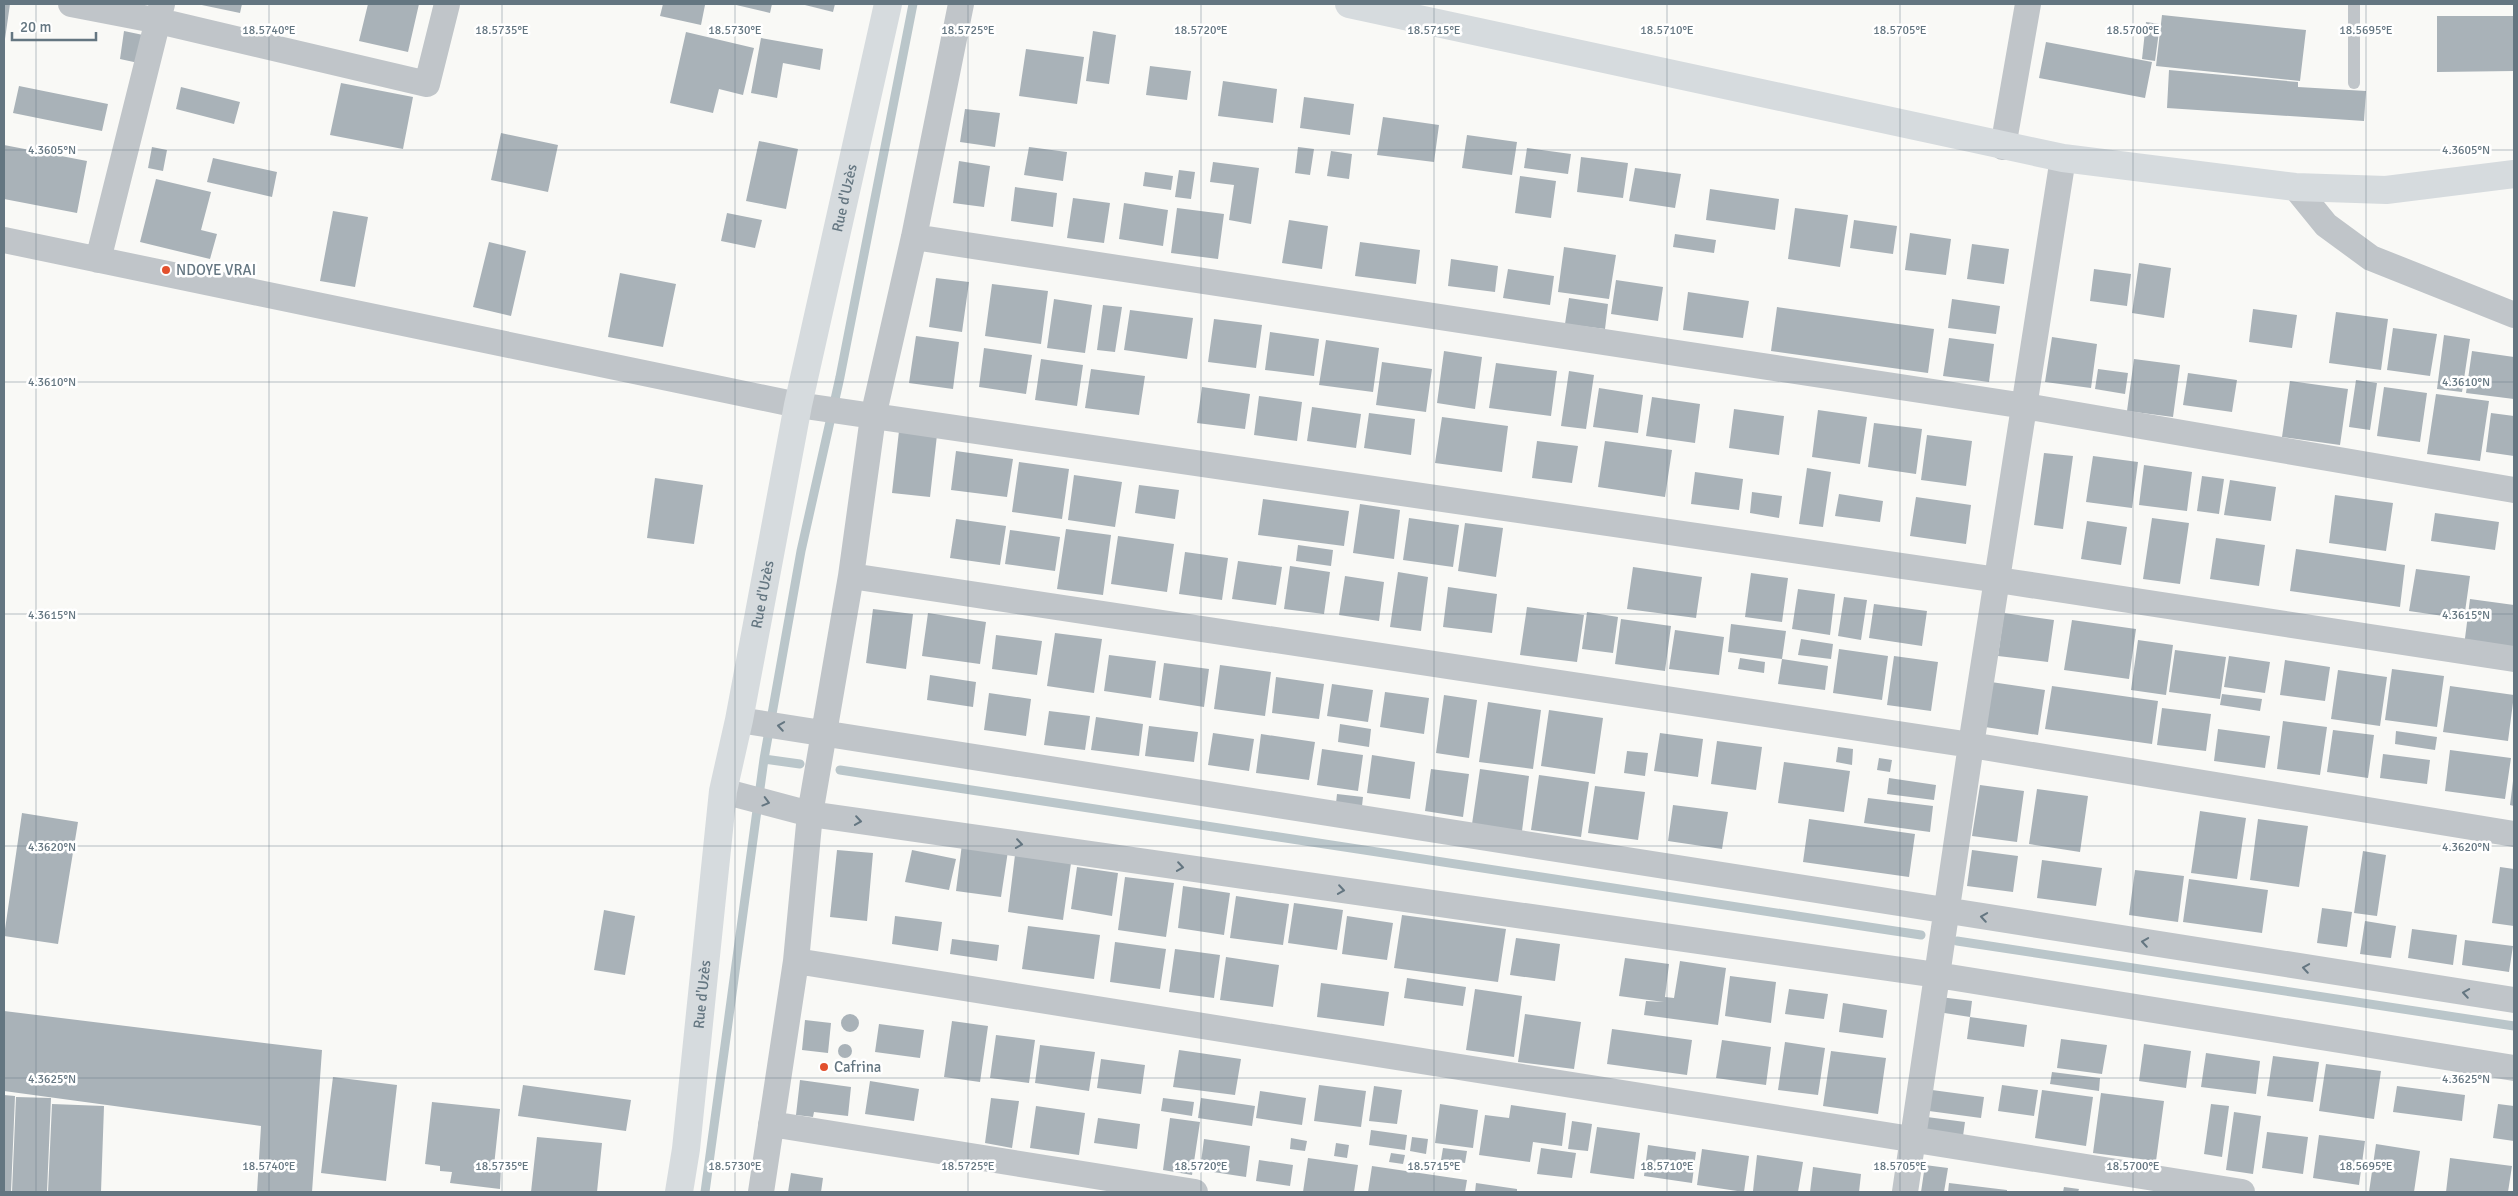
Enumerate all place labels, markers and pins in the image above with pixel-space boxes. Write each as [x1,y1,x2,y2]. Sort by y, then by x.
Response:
place label: NDOYE VRAI [176,261,256,279]
marker: NDOYE VRAI [160,264,172,276]
place label: Cafrina [834,1058,881,1076]
marker: Cafrina [818,1061,830,1073]

